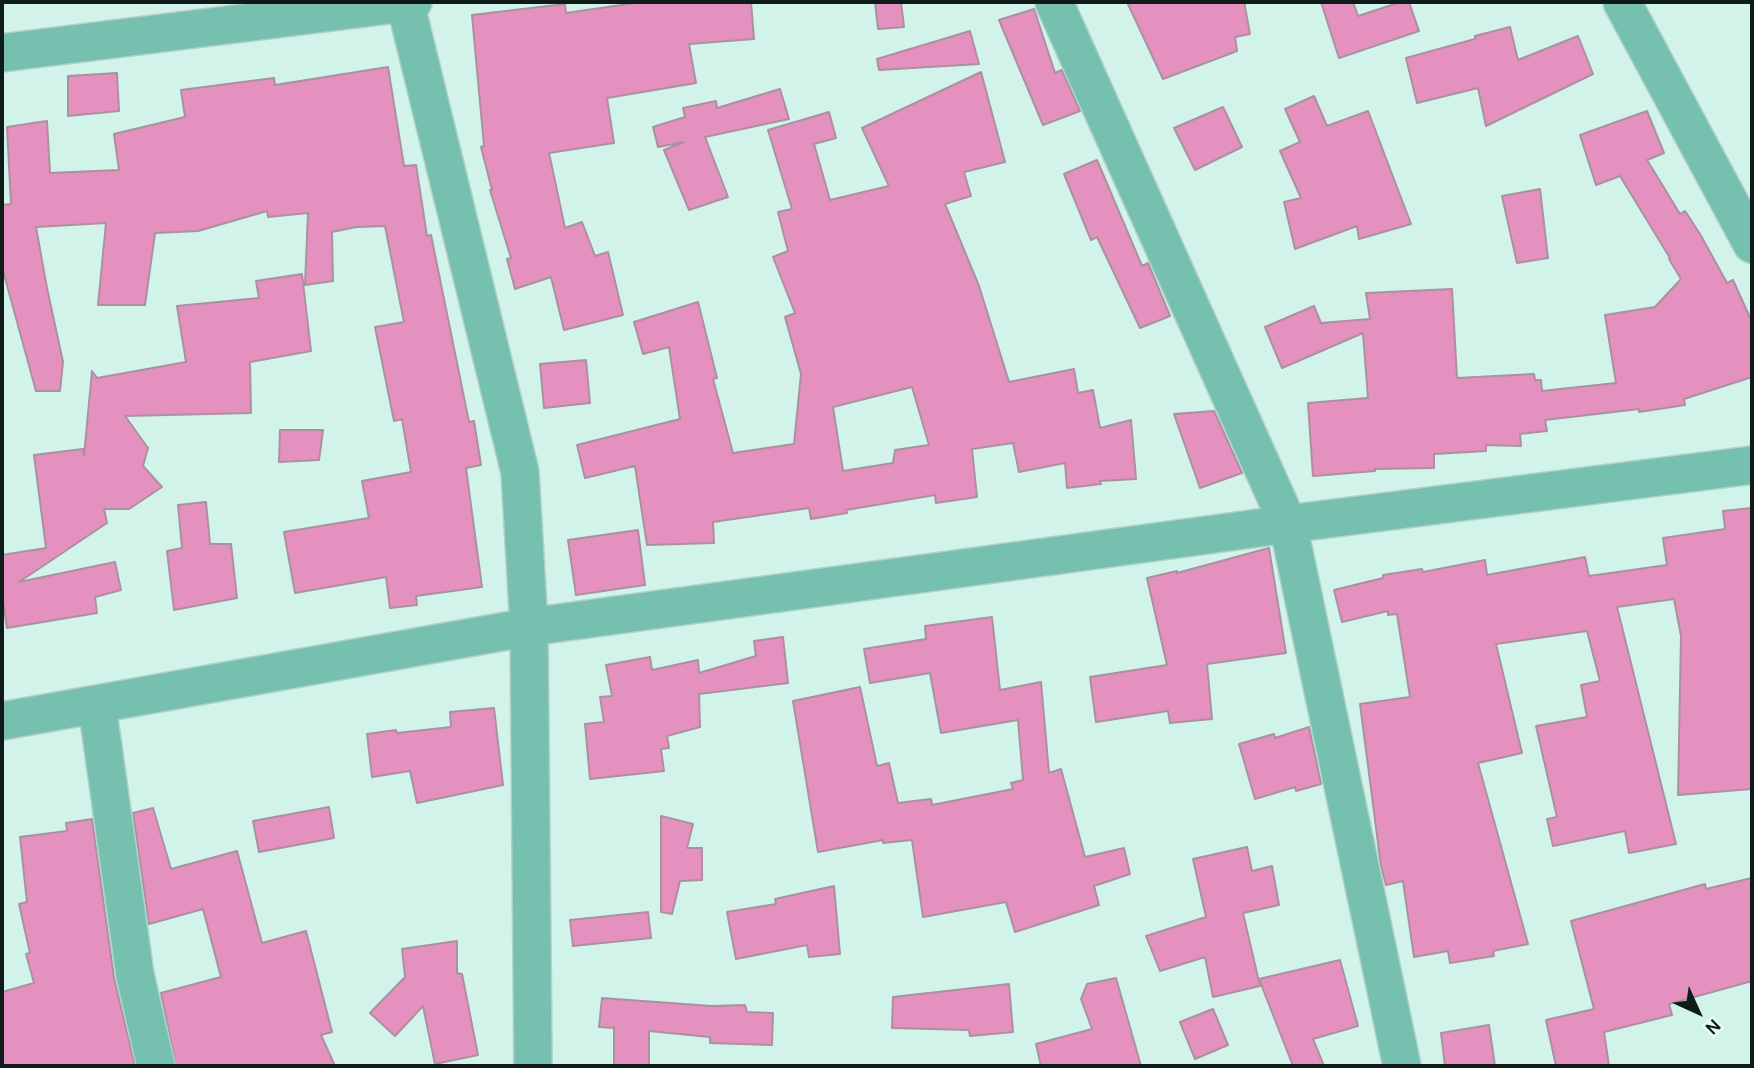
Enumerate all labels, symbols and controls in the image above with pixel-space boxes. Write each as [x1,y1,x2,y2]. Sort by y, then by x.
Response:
north arrow [1663,977,1733,1047]
text: N [1700,1014,1725,1039]

